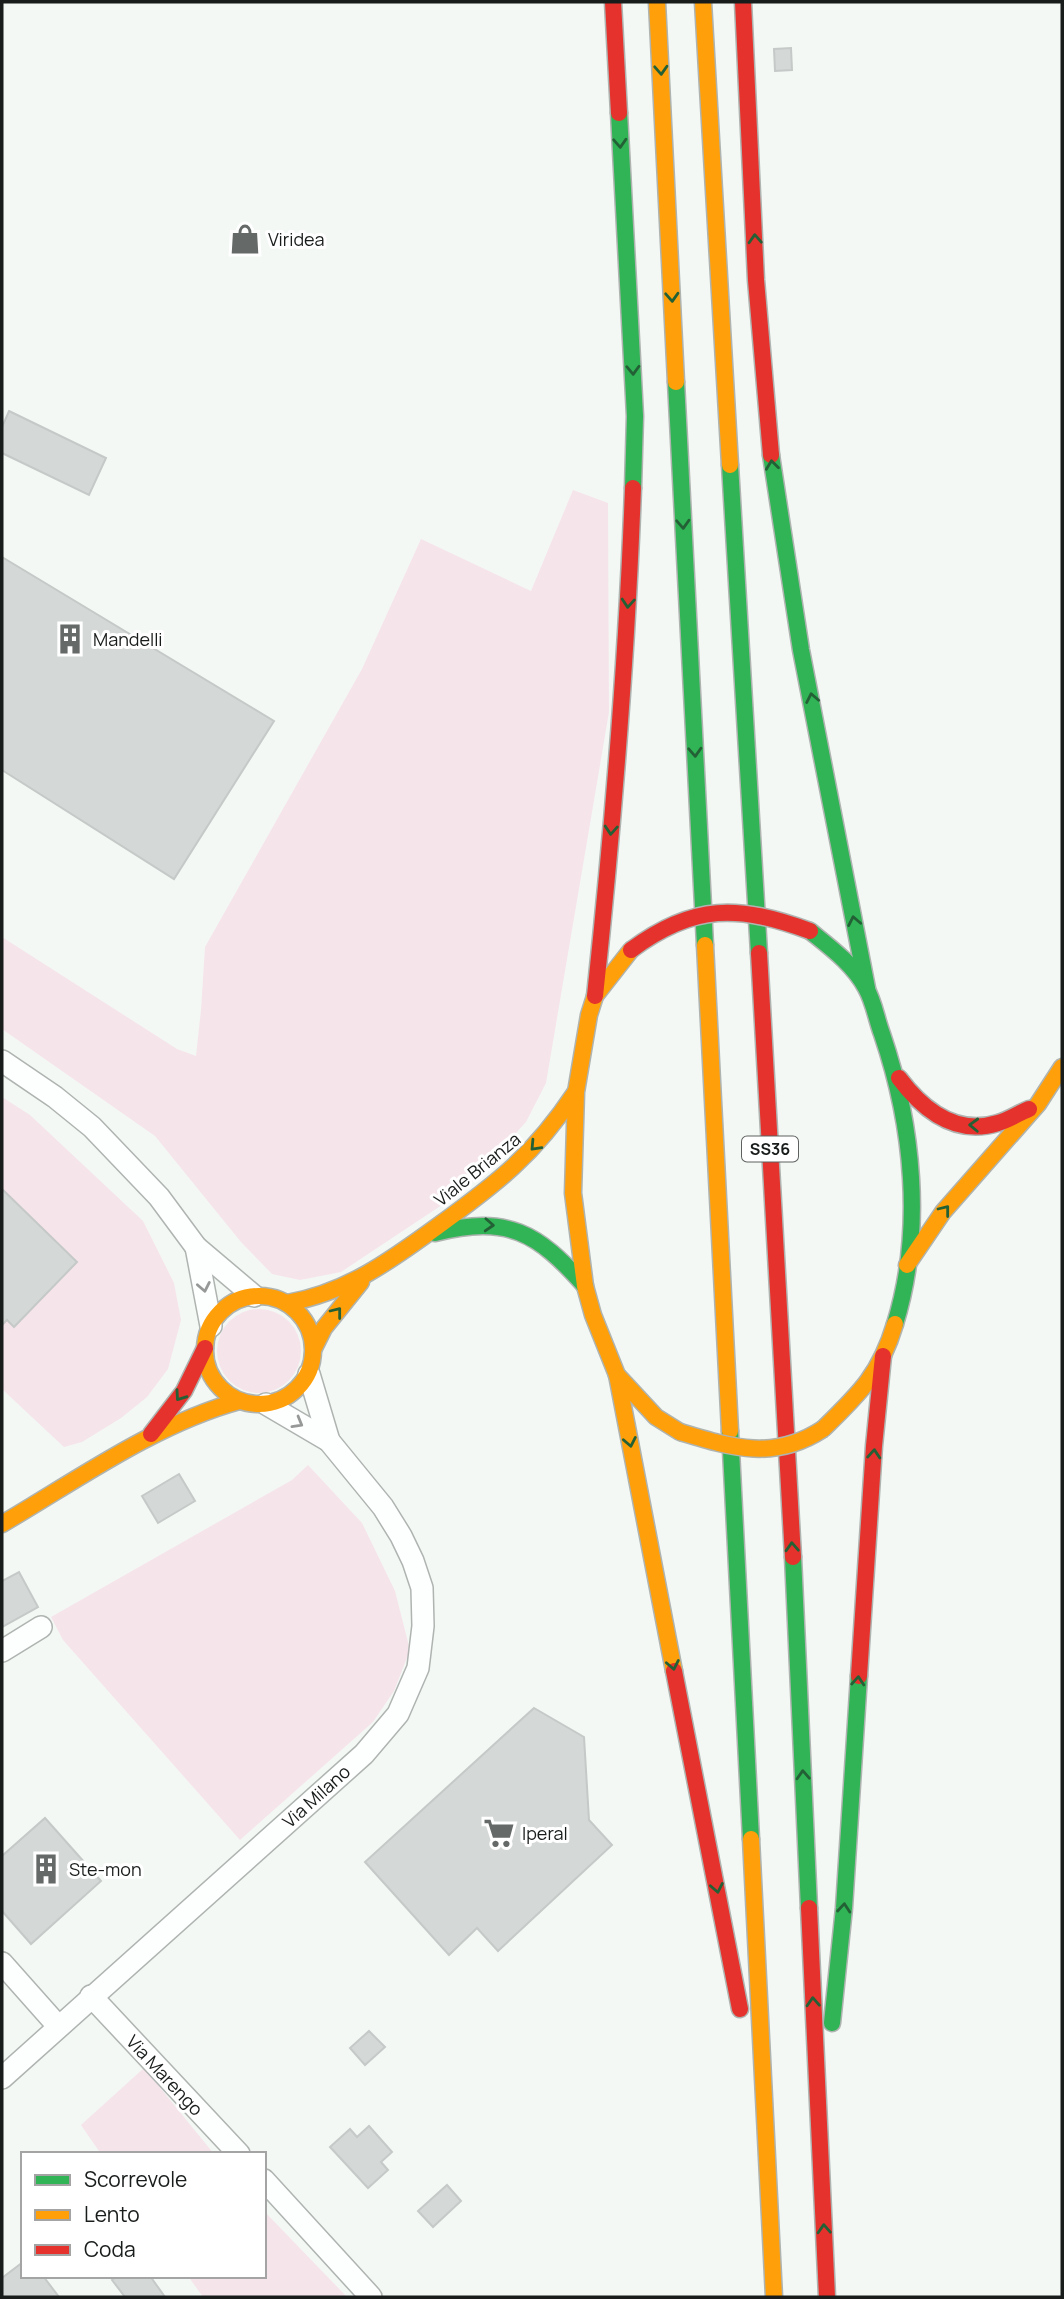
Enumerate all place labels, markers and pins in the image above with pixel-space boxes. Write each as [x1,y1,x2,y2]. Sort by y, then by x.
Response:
shop icon: Viridea [228,222,262,256]
place label: Viridea [268,227,324,251]
building icon: Mandelli [53,622,87,656]
place label: Mandelli [93,627,163,651]
supermarket icon: Iperal [482,1816,516,1850]
place label: Iperal [522,1821,568,1845]
building icon: Ste-mon [29,1852,63,1886]
place label: Ste-mon [69,1857,142,1881]

